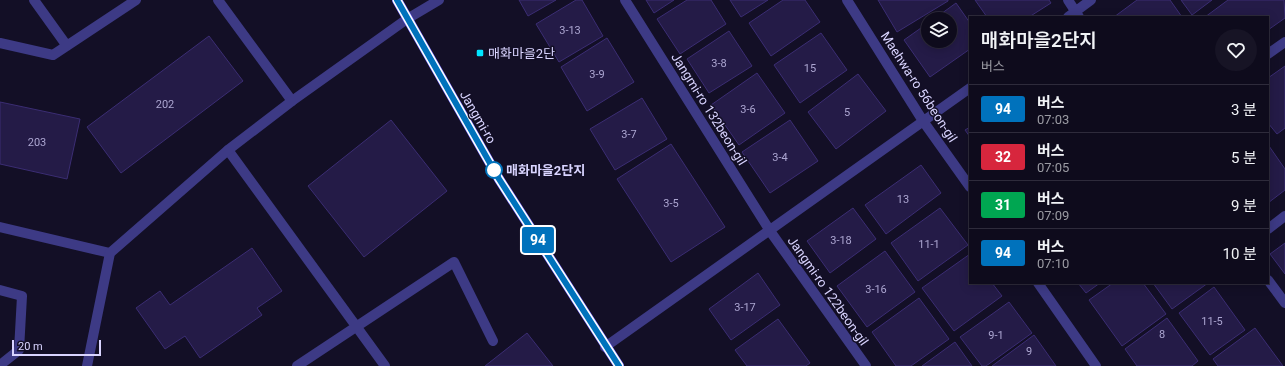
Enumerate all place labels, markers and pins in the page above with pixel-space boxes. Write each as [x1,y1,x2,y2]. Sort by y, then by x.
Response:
place label: 매화마을2단 [488,46,555,61]
marker: 매화마을2단 [475,48,485,58]
marker: 매화마을2단지 [485,161,503,179]
place label: 매화마을2단지 [506,163,585,178]

